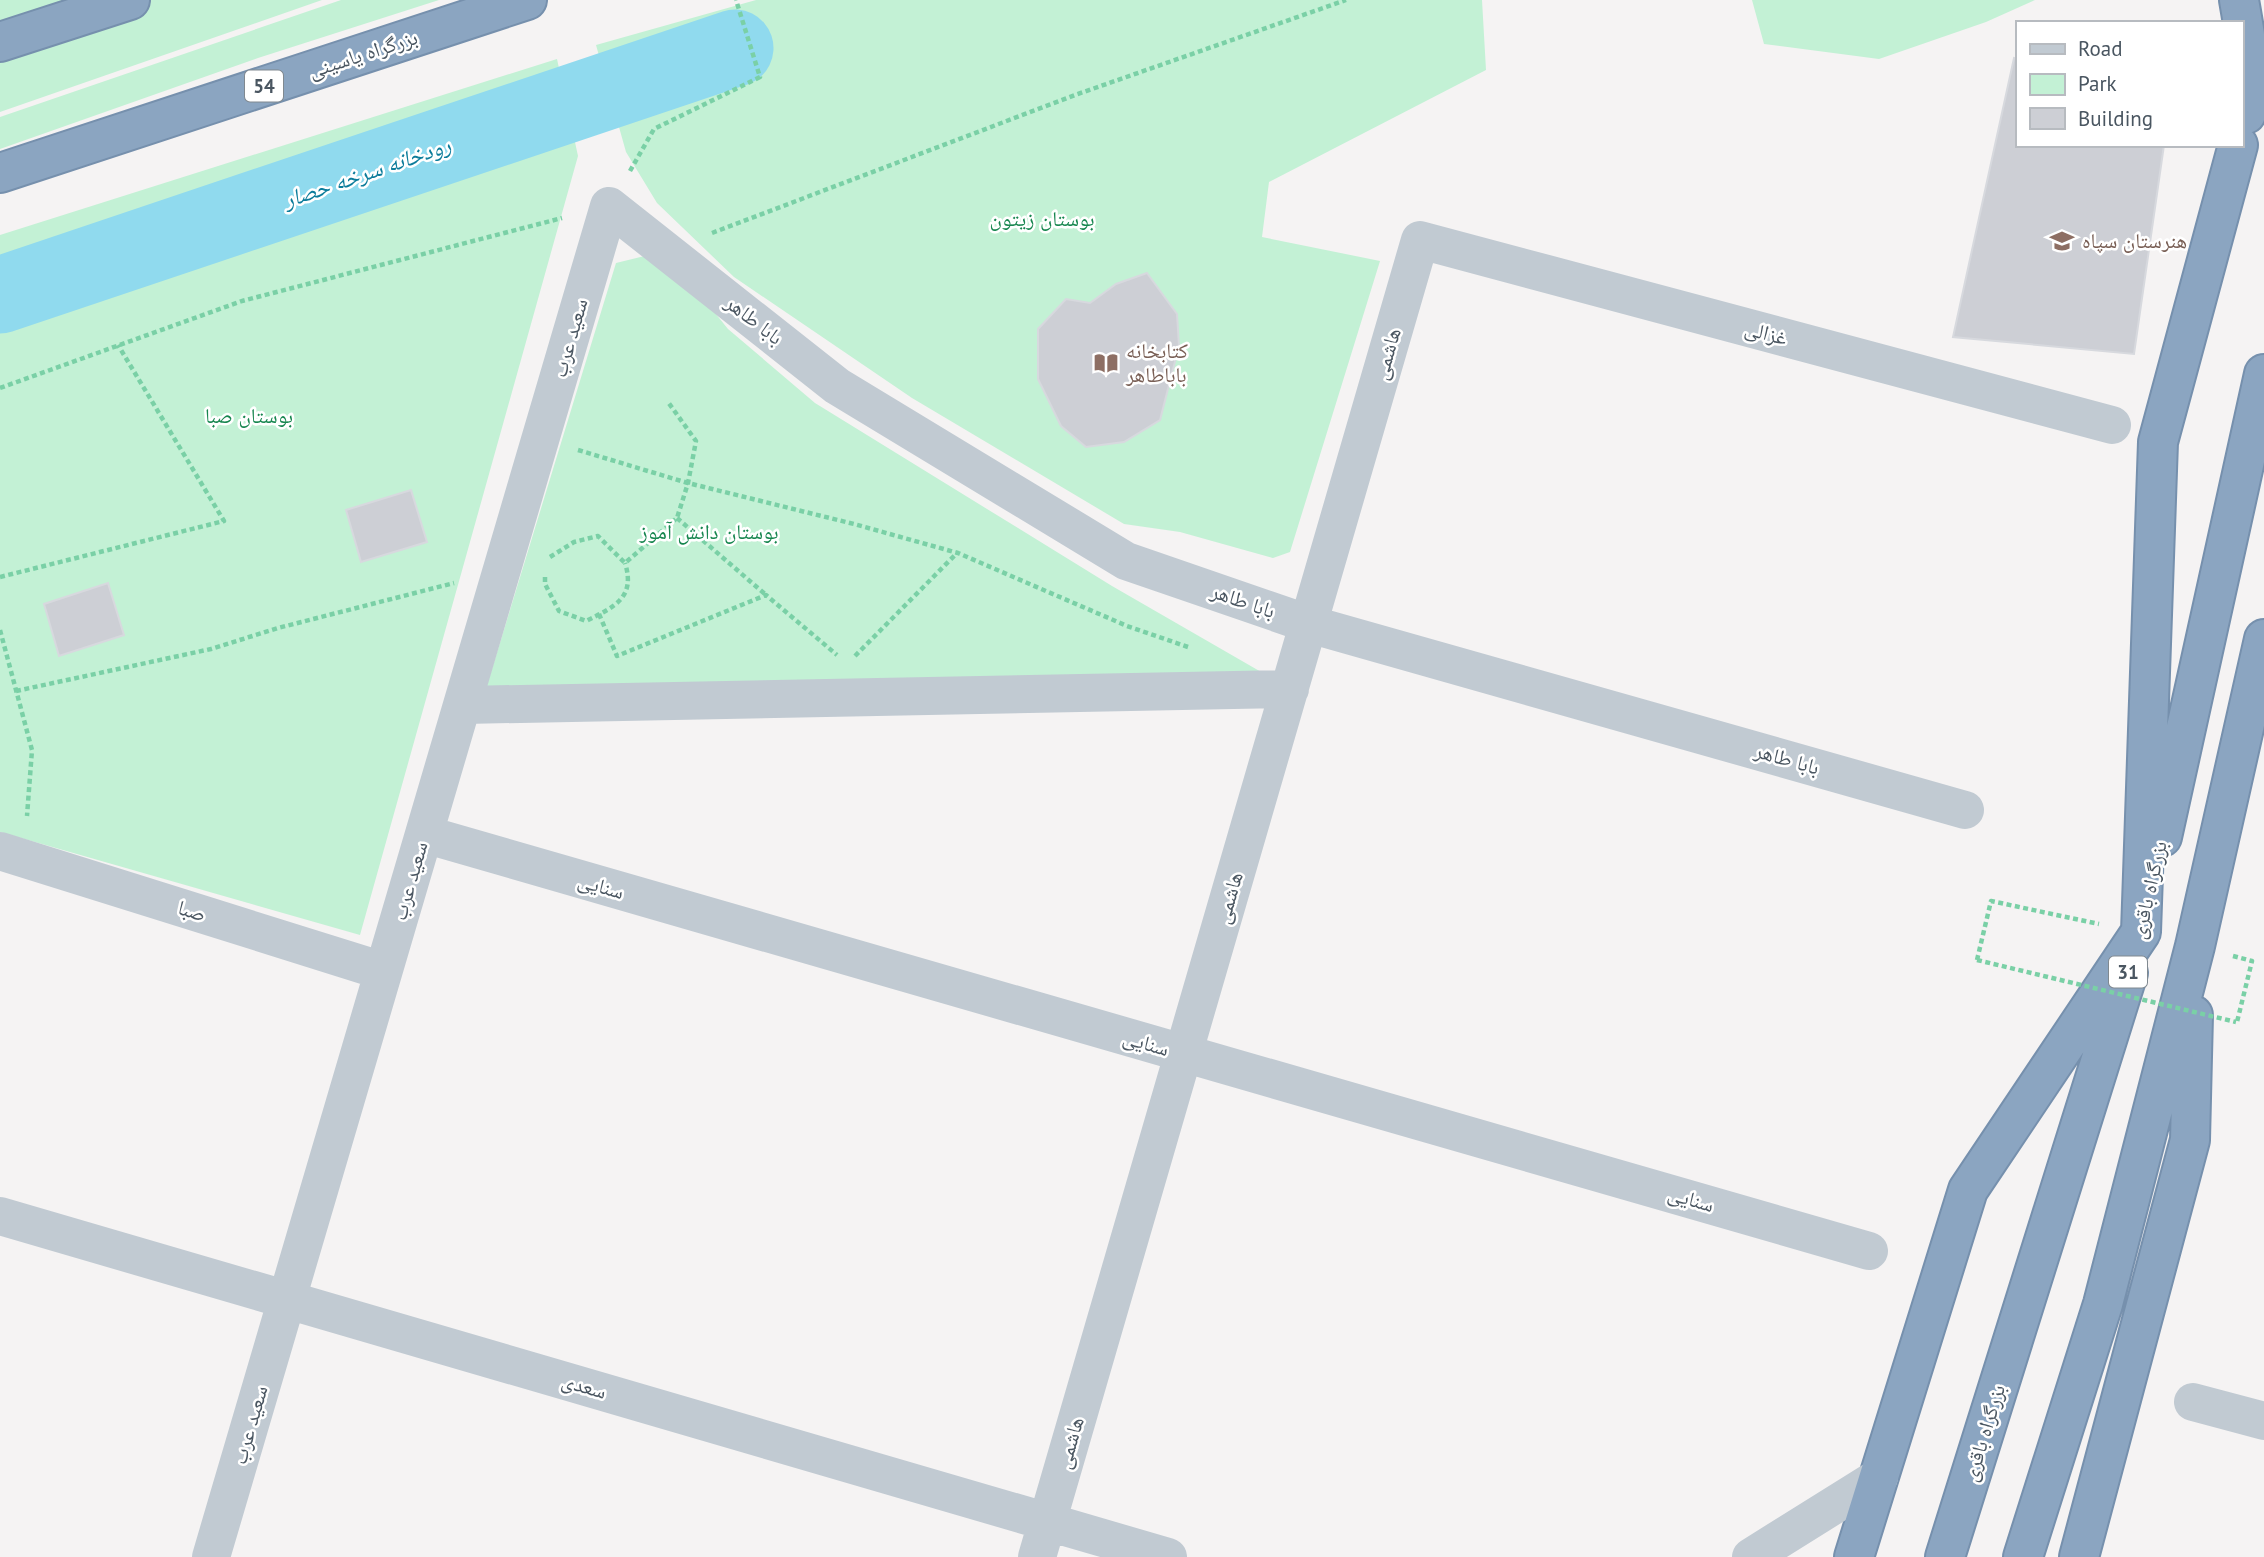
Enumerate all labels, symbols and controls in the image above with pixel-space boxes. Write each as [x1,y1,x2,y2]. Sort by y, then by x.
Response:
legend [2016,21,2243,147]
street label: بزرگراه یاسینی [305,23,421,84]
text: Road [2078,35,2122,62]
text: Park [2078,70,2117,97]
road number: 54 [245,71,283,102]
text: Building [2078,105,2153,132]
water label: رودخانه سرخه حصار [277,129,455,214]
park label: بوستان زیتون [989,205,1095,232]
school or university icon: هنرستان سپاه [2048,227,2076,255]
place label: هنرستان سپاه [2082,227,2187,254]
street label: بابا طاهر [719,288,789,351]
street label: سعید عرب [545,295,594,380]
street label: غزالی [1742,314,1791,351]
street label: هاشمی [1366,325,1407,383]
place label: کتابخانه باباطاهر [1125,337,1188,388]
library icon: کتابخانه باباطاهر [1092,349,1120,377]
park label: بوستان صبا [205,402,293,429]
park label: بوستان دانش آموز [638,518,779,545]
street label: بابا طاهر [1207,577,1279,624]
street label: بابا طاهر [1751,736,1823,781]
street label: سعید عرب [385,838,434,923]
street label: بزرگراه باقری [2124,838,2173,942]
street label: سنایی [575,866,627,905]
street label: هاشمی [1208,869,1249,927]
street label: صبا [175,894,209,928]
road number: 31 [2109,956,2147,988]
street label: سنایی [1120,1023,1172,1062]
street label: سنایی [1665,1179,1717,1218]
street label: سعدی [559,1366,610,1405]
street label: بزرگراه باقری [1956,1381,2011,1485]
street label: سعید عرب [225,1382,274,1467]
street label: هاشمی [1049,1414,1090,1472]

